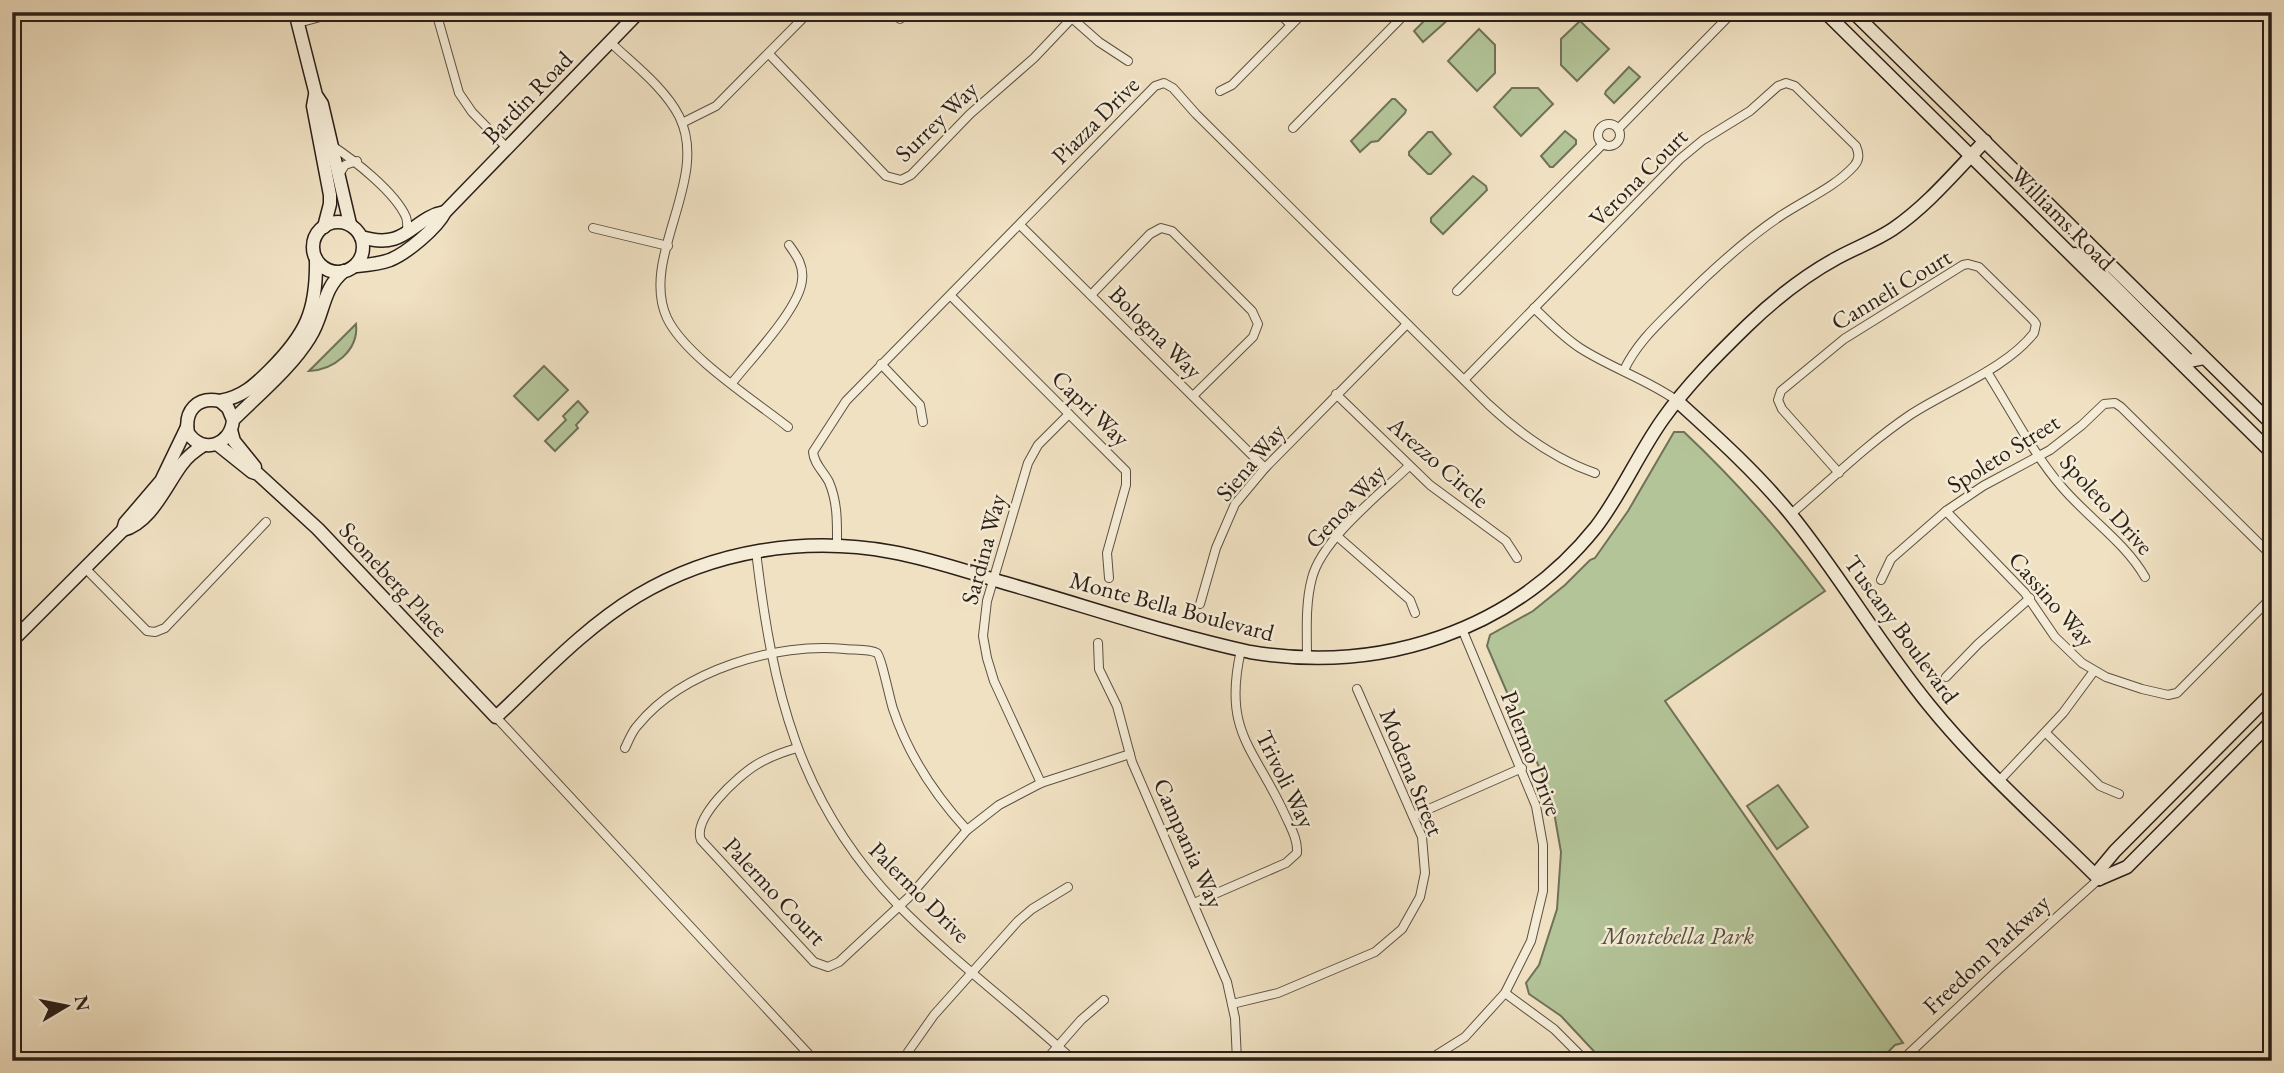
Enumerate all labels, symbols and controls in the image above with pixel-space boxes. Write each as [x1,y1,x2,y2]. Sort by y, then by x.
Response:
street label: Bardin Road [475,43,580,150]
street label: Piazza Drive [1044,69,1146,171]
street label: Surrey Way [888,73,985,168]
street label: Verona Court [1582,121,1694,233]
street label: Williams Road [2004,159,2123,278]
street label: Canneli Court [1825,241,1957,337]
street label: Bologna Way [1103,279,1210,386]
street label: Capri Way [1045,363,1137,453]
street label: Spoleto Street [1941,406,2066,500]
street label: Arezzo Circle [1381,409,1496,515]
street label: Siena Way [1208,416,1292,508]
street label: Spoleto Drive [2053,447,2161,561]
street label: Genoa Way [1298,457,1392,555]
street label: Sardina Way [953,490,1013,608]
street label: Sconeberg Place [333,515,455,643]
street label: Cassino Way [2002,545,2102,654]
street label: Tuscany Boulevard [1838,549,1967,710]
street label: Monte Bella Boulevard [1066,564,1278,648]
street label: Palermo Drive [1494,686,1570,820]
street label: Modena Street [1372,704,1452,840]
street label: Trivoli Way [1249,725,1323,833]
street label: Campania Way [1147,773,1232,913]
street label: Palermo Court [717,830,833,952]
street label: Palermo Drive [863,835,977,949]
street label: Freedom Parkway [1916,887,2056,1021]
park label: Montebella Park [1600,920,1754,951]
north arrow [32,972,102,1042]
text: N [69,993,96,1013]

